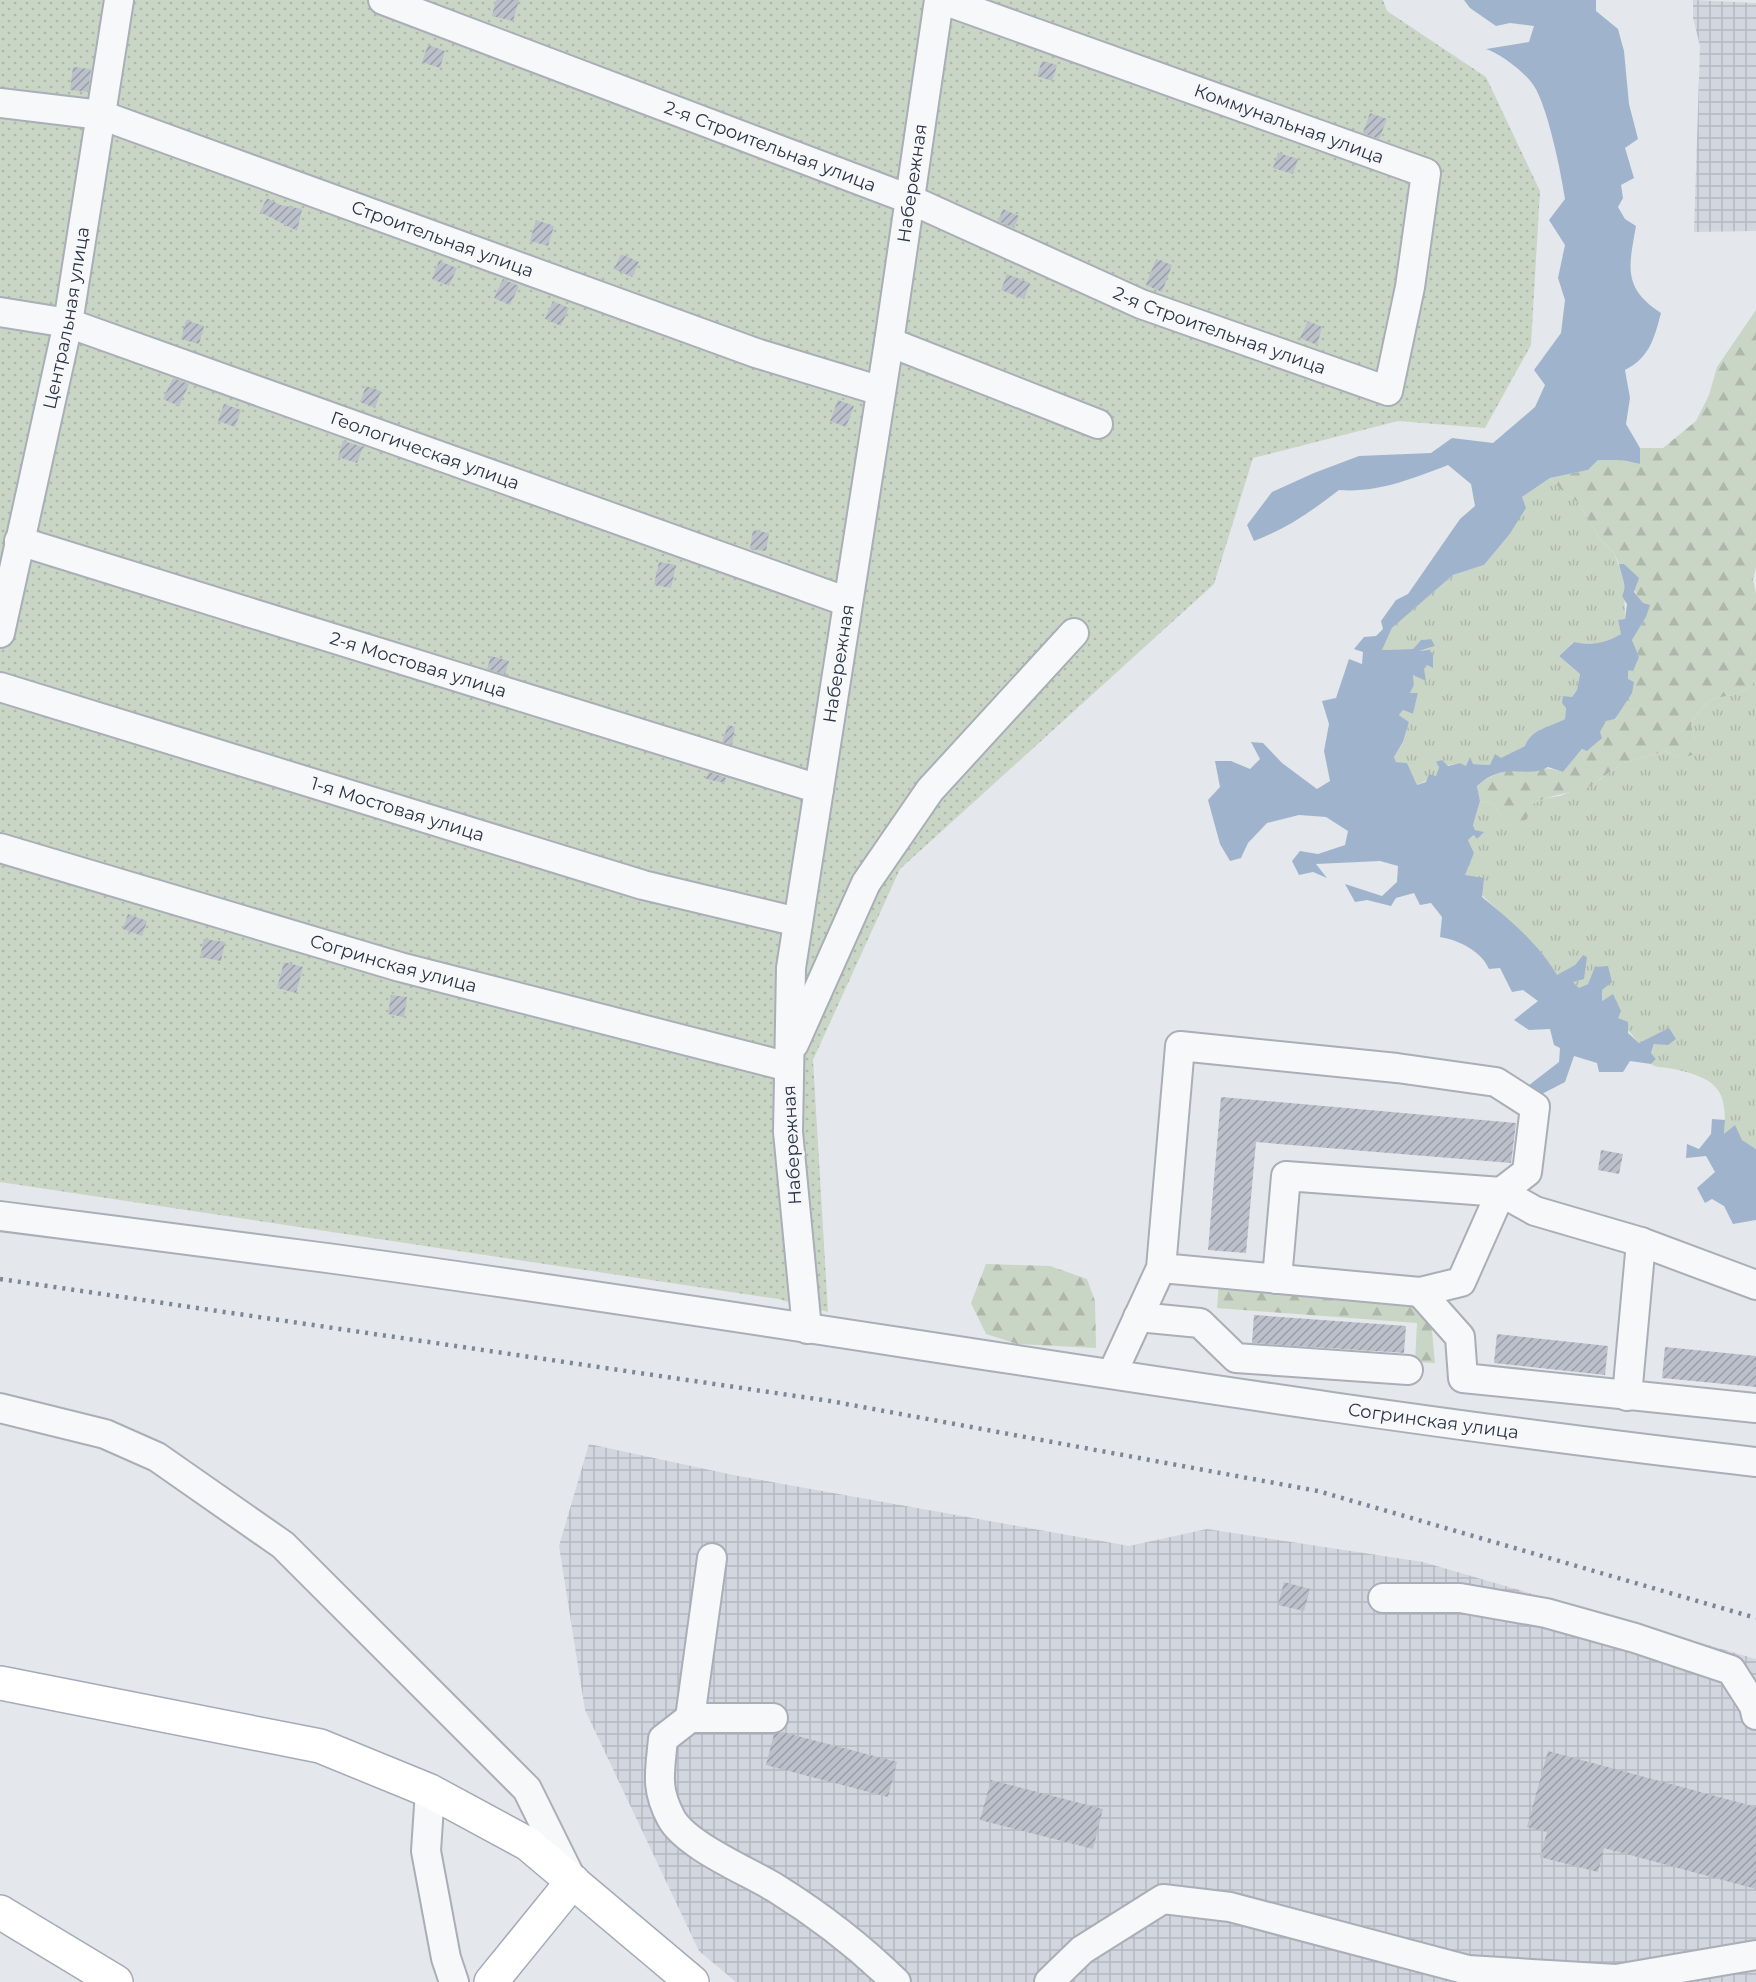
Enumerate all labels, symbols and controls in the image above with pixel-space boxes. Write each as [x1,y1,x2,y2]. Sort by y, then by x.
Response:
street label: Коммунальная улица [1191,79,1387,169]
street label: 2-я Строительная улица [661,96,879,197]
street label: Набережная [893,122,932,244]
street label: Строительная улица [348,196,537,282]
street label: Центральная улица [38,225,94,411]
street label: 2-я Строительная улица [1110,282,1329,379]
street label: Геологическая улица [327,407,522,495]
street label: Набережная [819,603,859,725]
street label: 2-я Мостовая улица [327,627,509,702]
street label: 1-я Мостовая улица [308,772,487,846]
street label: Согринская улица [307,930,479,997]
street label: Набережная [778,1085,806,1205]
street label: Согринская улица [1347,1398,1520,1444]

